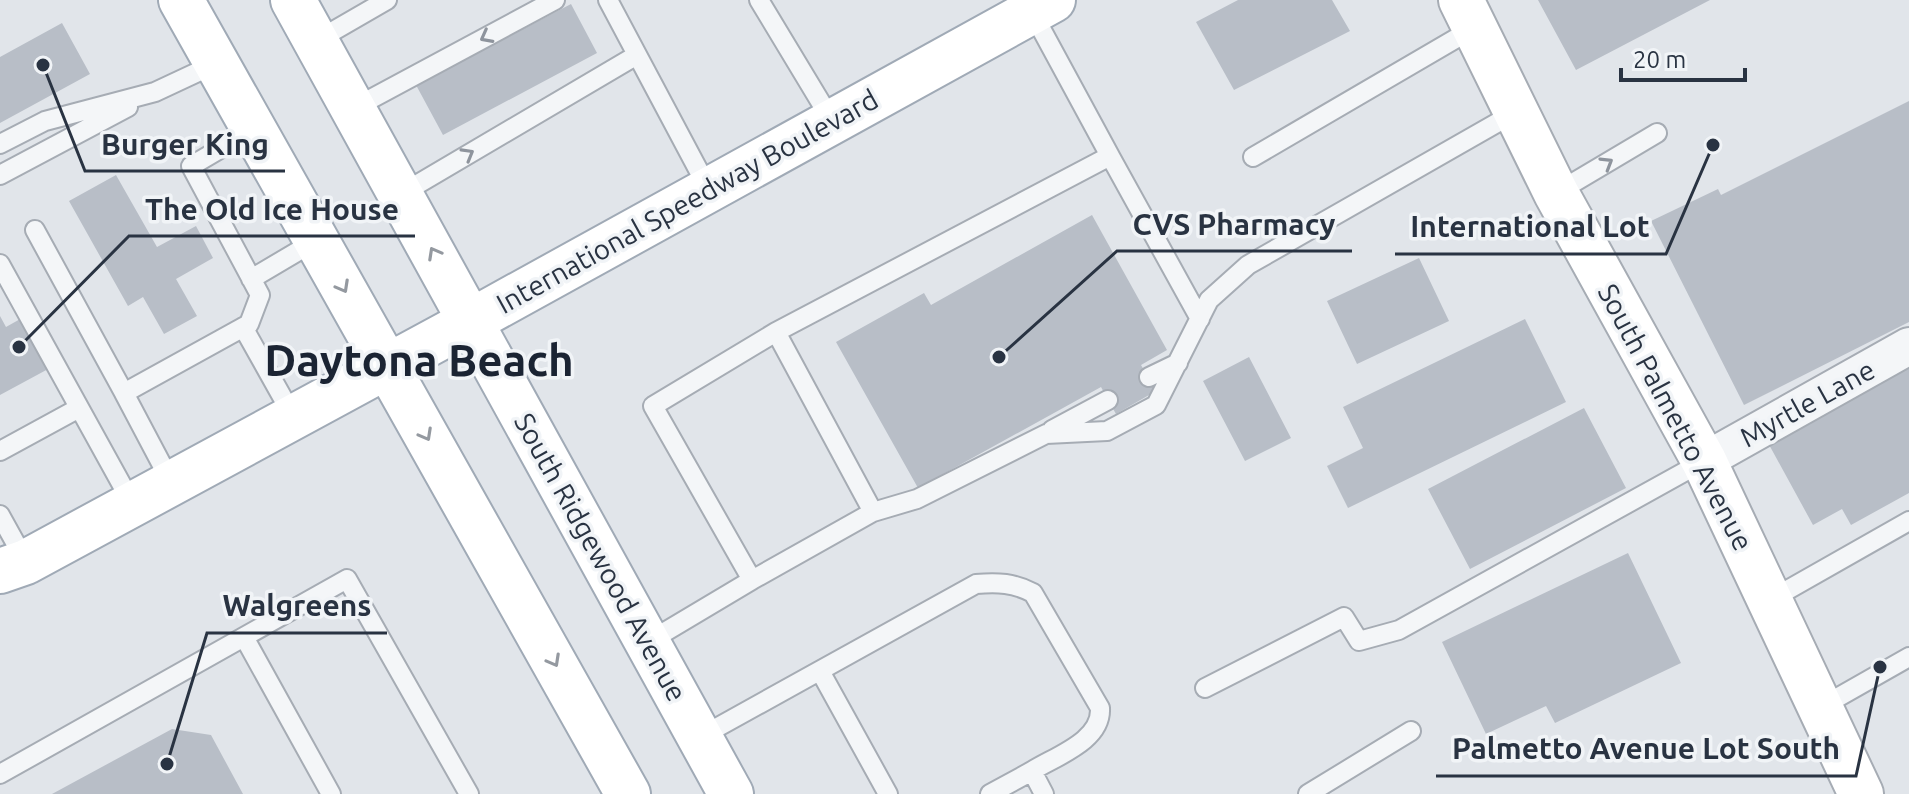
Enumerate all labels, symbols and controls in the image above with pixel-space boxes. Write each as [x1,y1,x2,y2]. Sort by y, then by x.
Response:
one-way arrow [481,27,495,43]
scale bar [1621,32,1745,82]
text: 20 m [1633,46,1686,73]
street label: International Speedway Boulevard [491,83,883,319]
callout: Burger King [85,117,285,171]
text: Burger King [101,127,269,161]
one-way arrow [459,148,474,164]
one-way arrow [1598,157,1613,173]
callout: The Old Ice House [129,182,415,236]
text: The Old Ice House [145,192,399,226]
callout: CVS Pharmacy [1117,197,1352,251]
callout: International Lot [1395,200,1666,254]
text: CVS Pharmacy [1132,207,1336,241]
text: International Lot [1410,209,1650,243]
one-way arrow [428,247,443,261]
street label: South Palmetto Avenue [1593,278,1759,556]
one-way arrow [333,279,349,293]
district label: Daytona Beach [264,335,574,384]
street label: Myrtle Lane [1734,353,1880,453]
street label: South Ridgewood Avenue [509,408,693,706]
one-way arrow [417,426,432,441]
callout: Walgreens [207,579,387,633]
text: Walgreens [223,588,371,622]
one-way arrow [544,653,559,668]
callout: Palmetto Avenue Lot South [1436,722,1856,776]
text: Palmetto Avenue Lot South [1452,731,1840,765]

